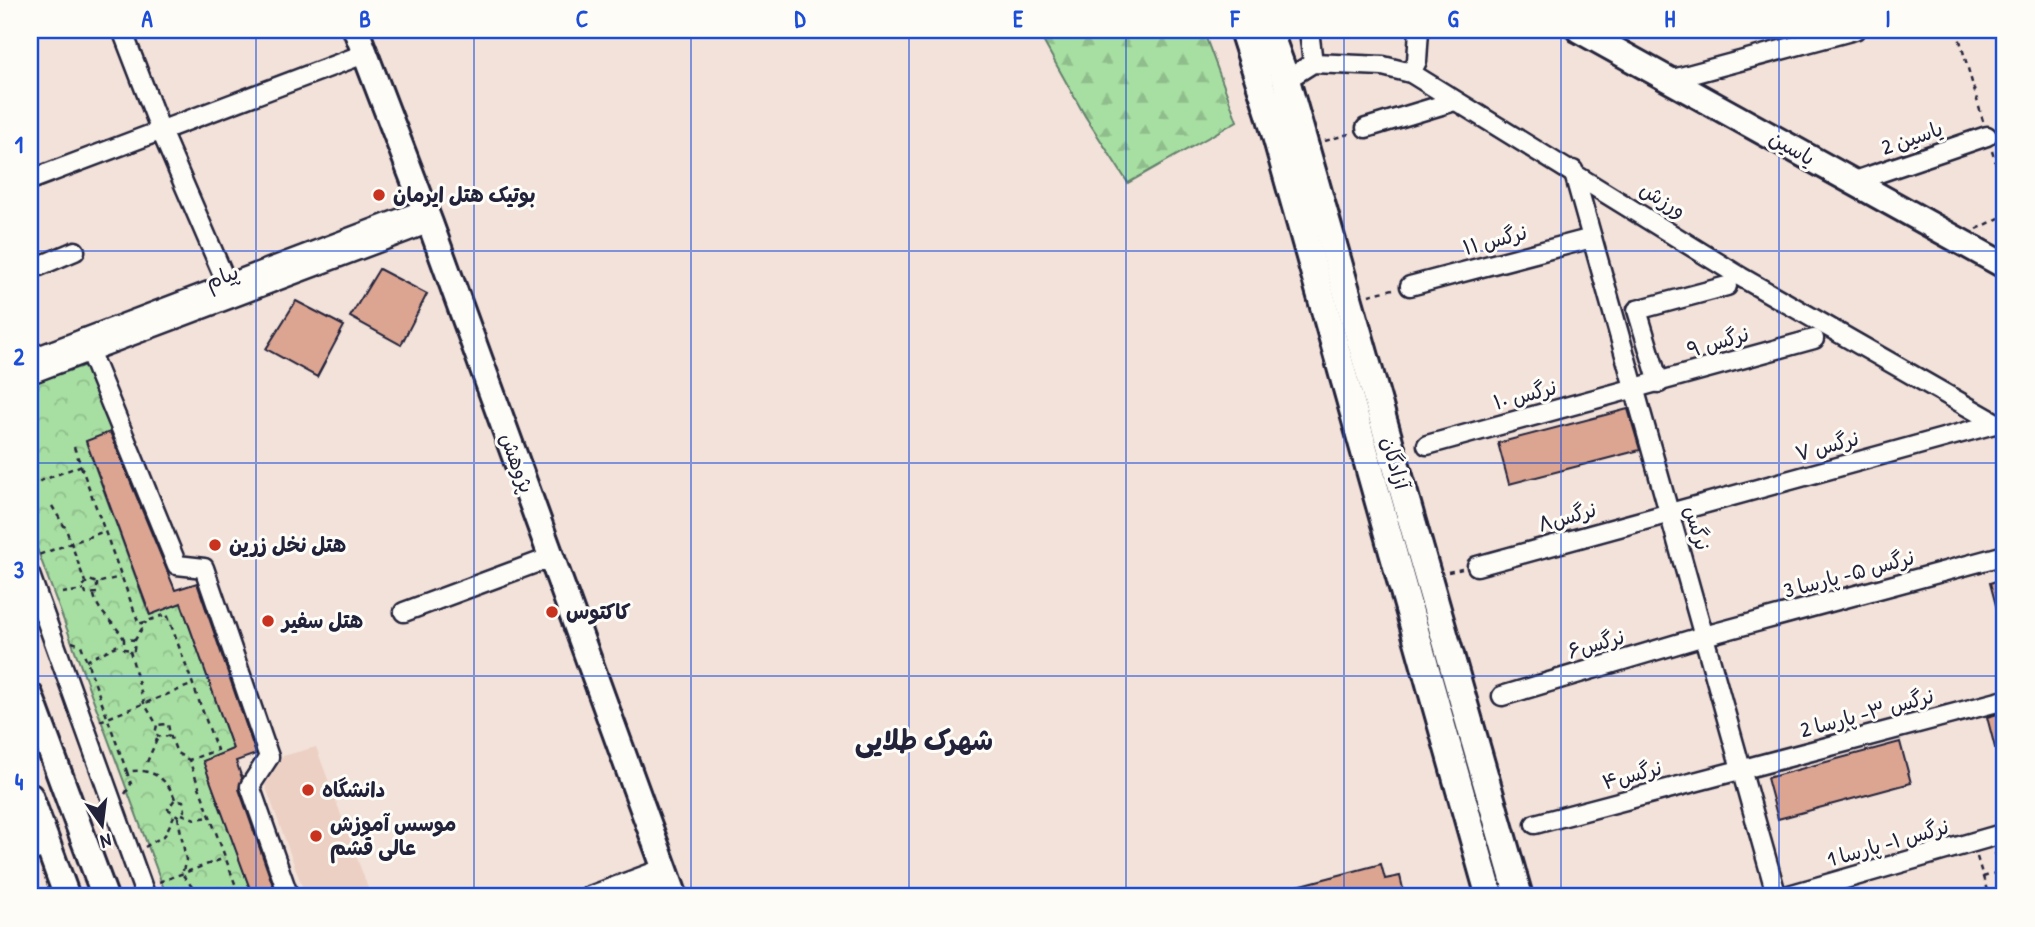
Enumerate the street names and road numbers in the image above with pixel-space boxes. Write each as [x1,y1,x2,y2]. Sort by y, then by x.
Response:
street label: یاسین 2 [1877,114,1946,162]
street label: یاسین [1764,123,1821,172]
street label: ورزش [1635,174,1692,225]
street label: نرگس ۱۱ [1460,217,1530,262]
street label: پیام [201,257,243,298]
street label: نرگس ۹ [1683,319,1752,364]
street label: نرگس ۱۰ [1490,372,1560,417]
street label: نرگس ۷ [1792,423,1862,468]
street label: پژوهش [493,429,542,497]
street label: آزادگان [1374,433,1417,493]
street label: نرگس۸ [1534,494,1600,539]
street label: نرگس [1677,502,1718,554]
street label: نرگس ۵- پارسا 3 [1780,542,1917,605]
street label: نرگس۶ [1564,622,1628,665]
street label: نرگس ۳- پارسا 2 [1797,681,1937,744]
street label: نرگس۴ [1599,753,1665,796]
street label: نرگس ۱- پارسا 1 [1824,811,1952,874]

